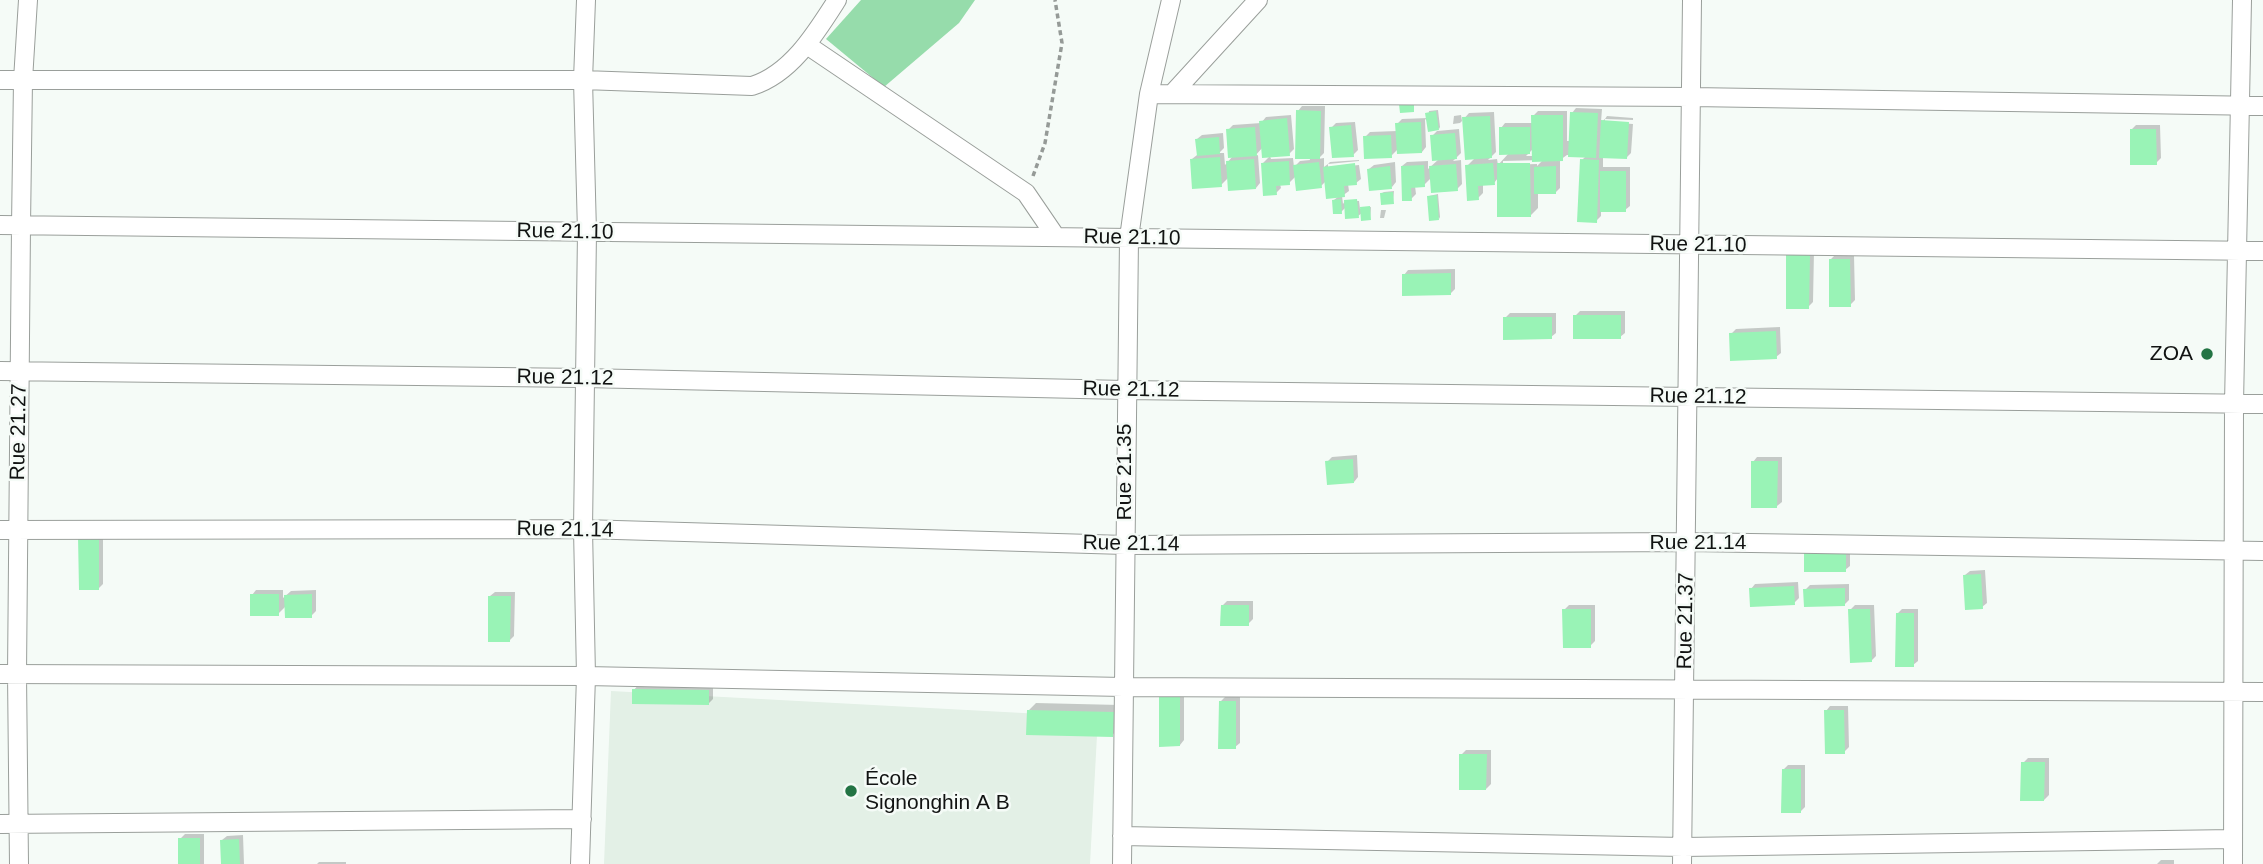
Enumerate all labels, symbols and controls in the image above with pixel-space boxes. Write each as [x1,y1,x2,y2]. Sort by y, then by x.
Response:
street label: Rue 21.10 [516,219,614,245]
street label: Rue 21.10 [1083,225,1181,251]
street label: Rue 21.10 [1649,232,1747,258]
place label: ZOA [2150,341,2193,367]
marker: ZOA [2199,346,2215,362]
street label: Rue 21.12 [516,365,614,391]
street label: Rue 21.12 [1082,377,1180,403]
street label: Rue 21.27 [6,383,32,481]
street label: Rue 21.12 [1649,384,1747,410]
street label: Rue 21.35 [1112,424,1138,520]
street label: Rue 21.14 [516,517,614,543]
street label: Rue 21.14 [1650,530,1746,556]
street label: Rue 21.14 [1082,531,1180,557]
street label: Rue 21.37 [1673,572,1699,670]
place label: École Signonghin A B [865,766,1010,816]
marker: École Signonghin A B [843,783,859,799]

